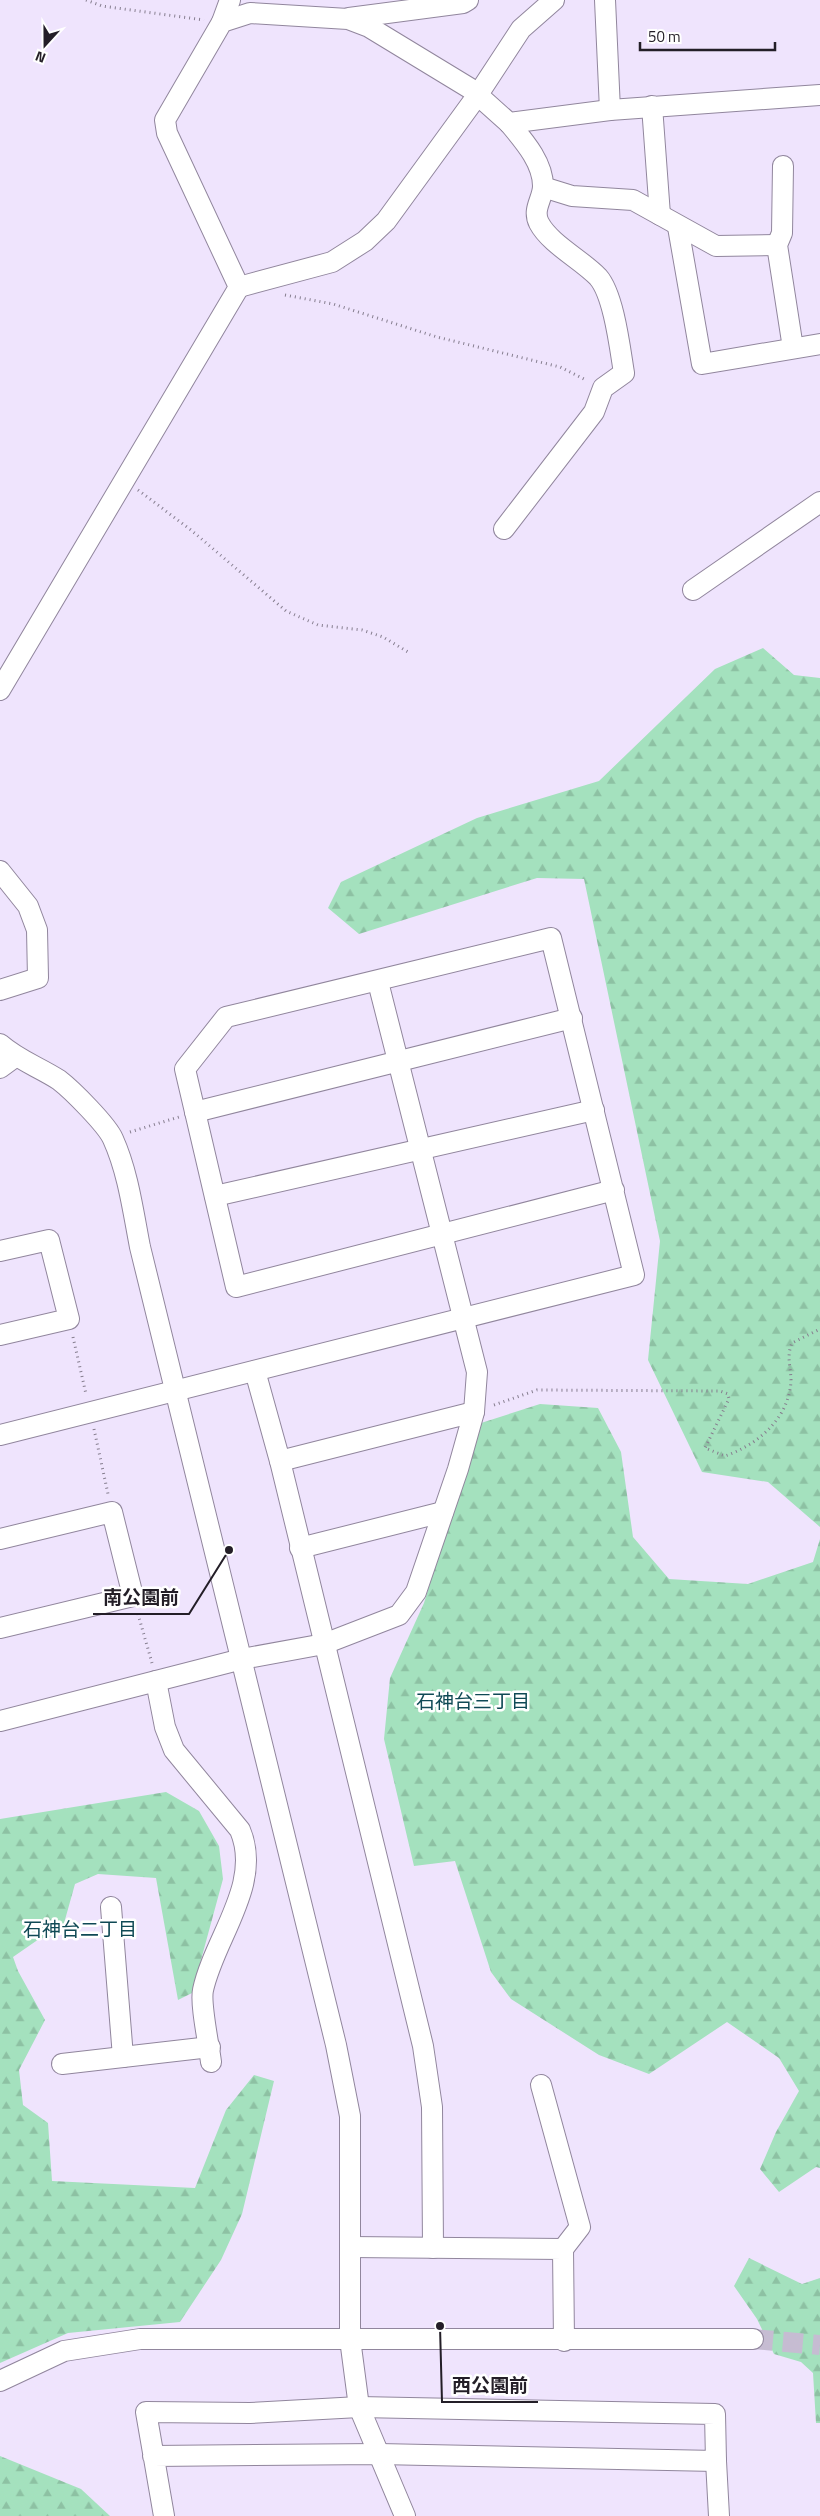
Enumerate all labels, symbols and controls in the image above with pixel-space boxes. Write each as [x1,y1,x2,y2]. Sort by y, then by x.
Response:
north arrow [20,20,70,70]
scale bar [640,20,775,52]
text: 50 m [648,25,681,48]
text: N [32,46,48,69]
callout: 南公園前 [93,1580,189,1614]
text: 南公園前 [103,1582,179,1611]
district label: 石神台三丁目 [416,1686,530,1715]
district label: 石神台二丁目 [23,1914,137,1943]
callout: 西公園前 [442,2368,538,2402]
text: 西公園前 [452,2370,528,2399]

